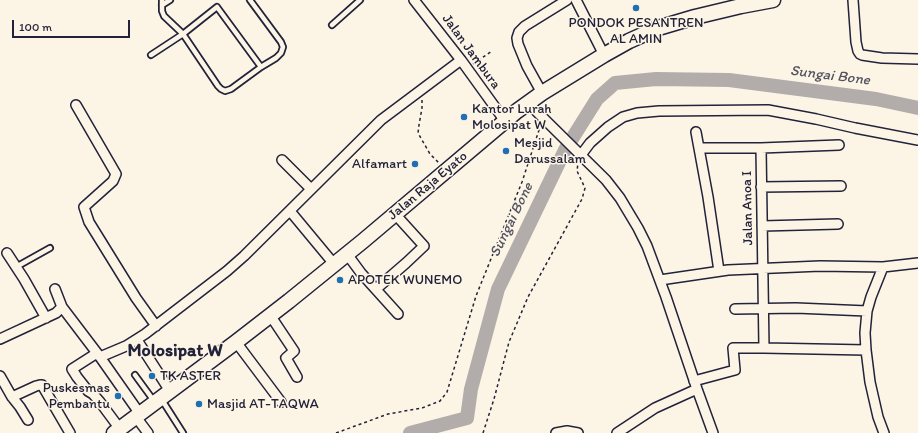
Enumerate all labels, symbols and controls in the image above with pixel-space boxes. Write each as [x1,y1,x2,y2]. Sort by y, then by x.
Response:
marker: PONDOK PESANTREN AL AMIN [631,3,641,13]
street label: Jalan Jambura [438,11,504,93]
scale bar [14,12,132,38]
place label: PONDOK PESANTREN AL AMIN [569,15,703,48]
text: 100 m [19,20,52,34]
water label: Sungai Bone [789,62,871,90]
place label: Kantor Lurah Molosipat W [472,101,551,134]
marker: Kantor Lurah Molosipat W [459,112,469,122]
place label: Mesjid Darussalam [514,135,586,168]
marker: Mesjid Darussalam [501,146,511,156]
street label: Jalan Raja Eyato [385,148,471,224]
place label: Alfamart [352,156,407,172]
marker: Alfamart [410,159,420,169]
street label: Jalan Anoa I [739,171,757,245]
water label: Sungai Bone [486,180,538,260]
place label: APOTEK WUNEMO [348,272,462,288]
marker: APOTEK WUNEMO [335,275,345,285]
district label: Molosipat W [127,340,223,362]
place label: TK ASTER [160,368,221,384]
marker: TK ASTER [147,371,157,381]
place label: Puskesmas Pembantu [43,380,110,412]
marker: Puskesmas Pembantu [113,391,123,401]
place label: Masjid AT-TAQWA [207,396,319,412]
marker: Masjid AT-TAQWA [194,399,204,409]

